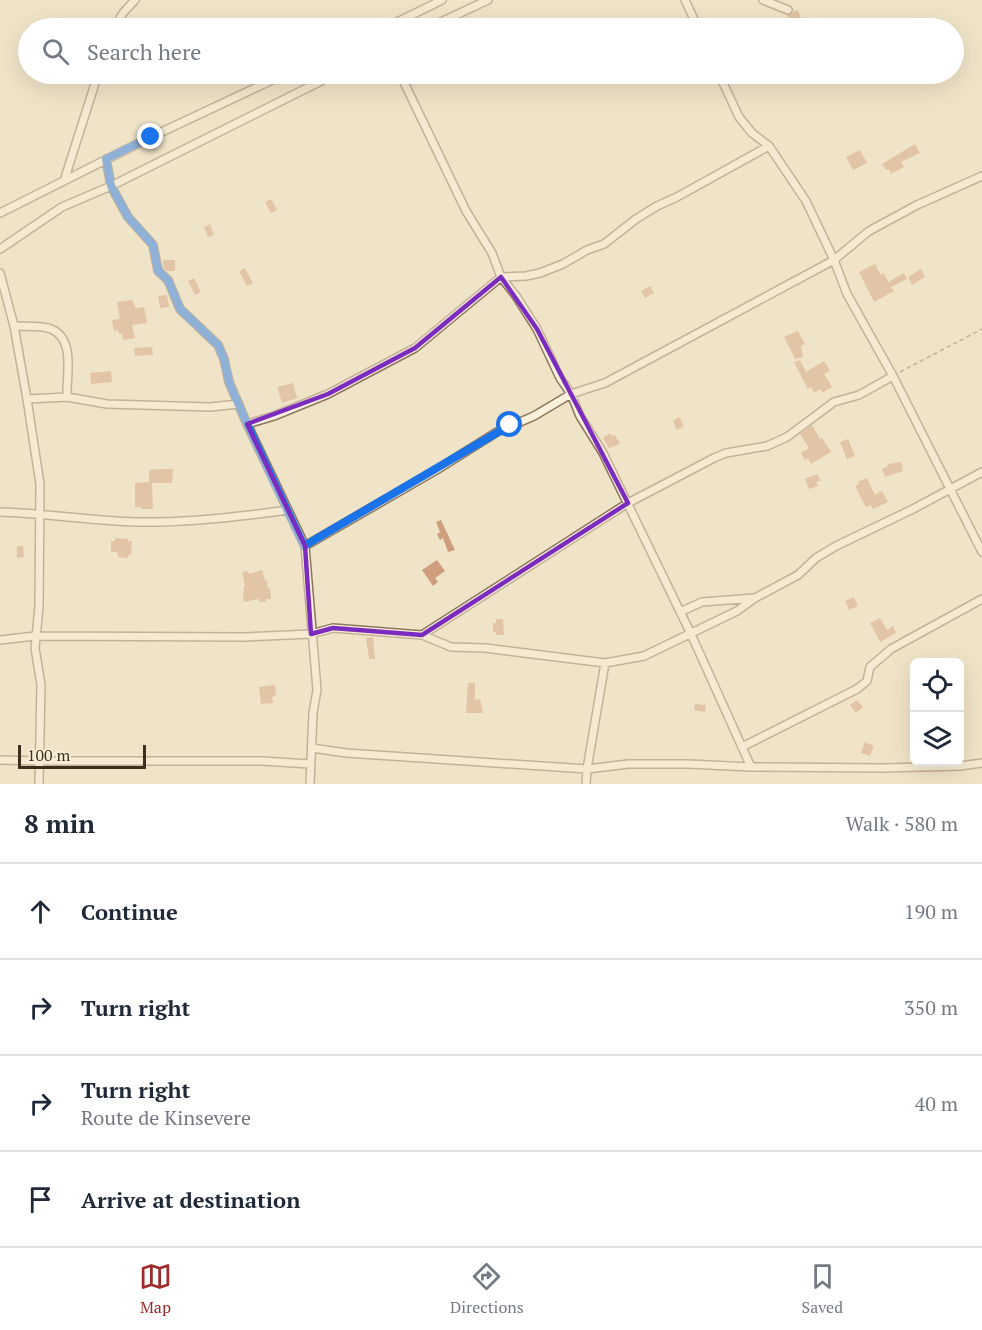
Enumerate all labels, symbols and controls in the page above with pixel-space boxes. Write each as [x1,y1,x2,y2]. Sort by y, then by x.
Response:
search box [18,18,964,84]
icon: search [39,35,72,68]
text: Search here [87,37,201,66]
route end [137,123,163,149]
route start [496,411,522,437]
map controls [910,658,964,766]
button: locate [910,658,964,712]
button: layers [910,712,964,766]
scale bar [18,742,146,770]
text: 100 m [27,744,70,766]
text: 8 min [24,806,95,840]
text: Walk · 580 m [846,810,958,837]
icon: ahead [24,895,57,928]
text: Continue [81,897,178,926]
text: 190 m [904,898,958,925]
icon: right [24,991,57,1024]
text: Turn right [81,993,190,1022]
text: 350 m [904,994,958,1021]
text: Turn right [81,1075,190,1104]
icon: right [24,1087,57,1120]
text: 40 m [915,1090,958,1117]
text: Route de Kinsevere [81,1104,251,1131]
icon: arrive [24,1183,57,1216]
text: Arrive at destination [81,1185,300,1214]
tab: Map [139,1260,172,1318]
tab: Directions [450,1260,524,1318]
tab: Saved [802,1260,843,1318]

